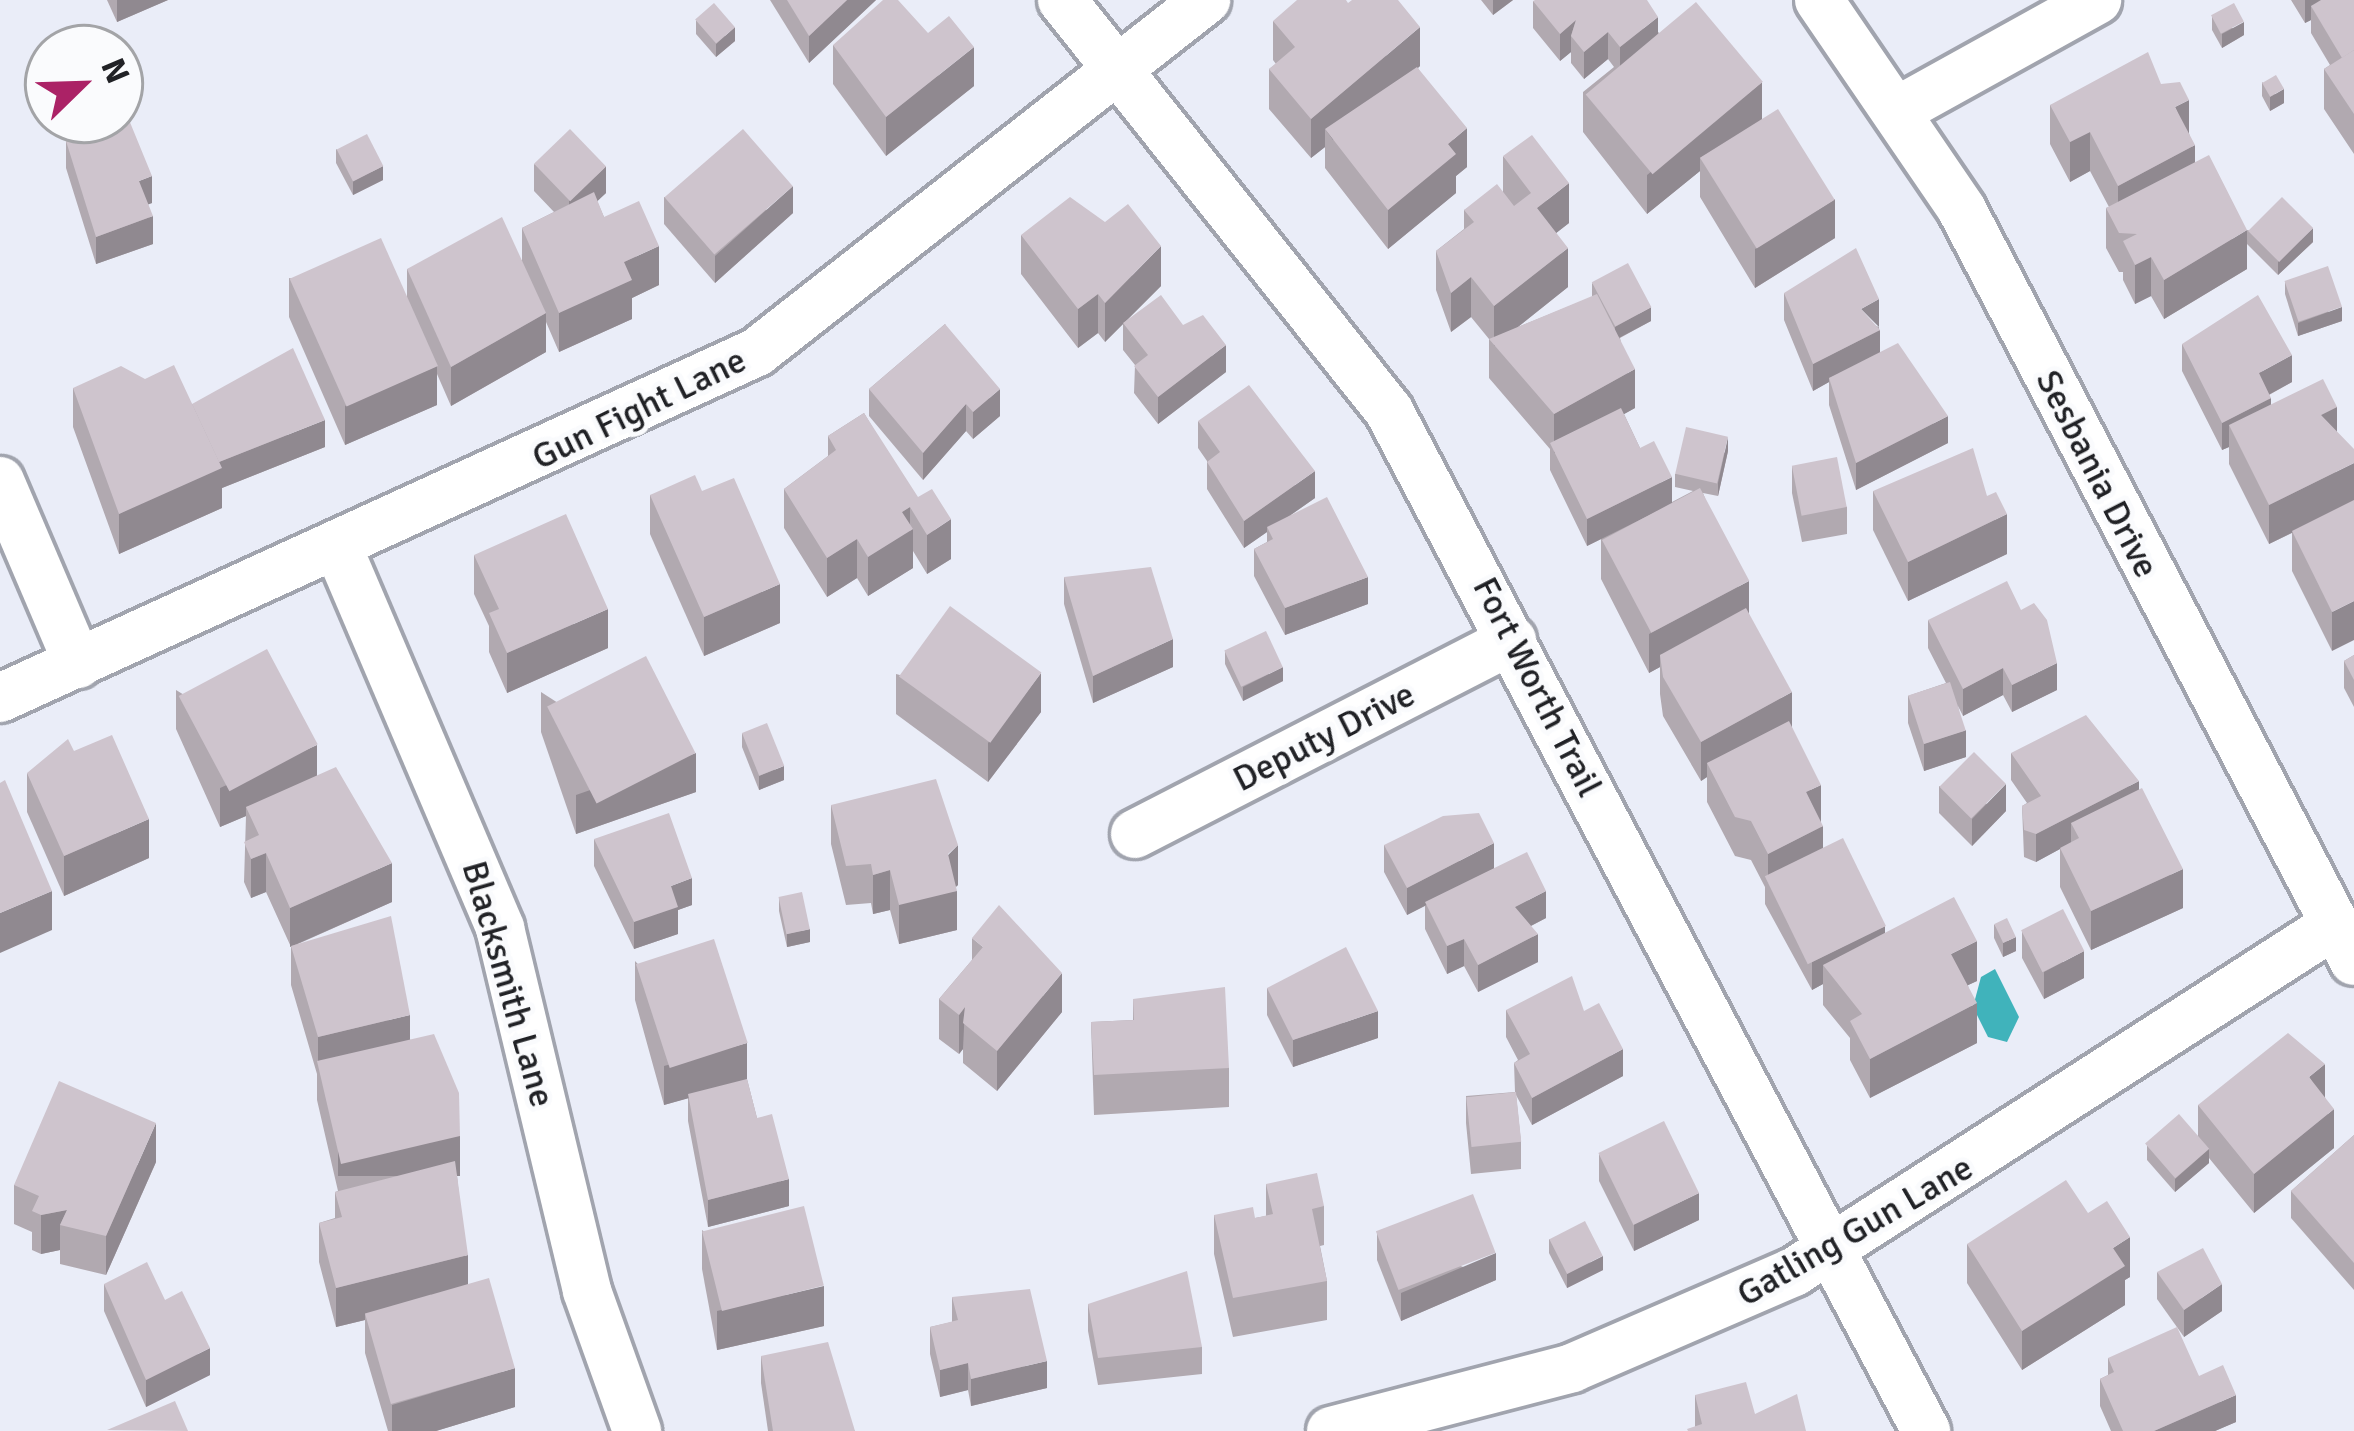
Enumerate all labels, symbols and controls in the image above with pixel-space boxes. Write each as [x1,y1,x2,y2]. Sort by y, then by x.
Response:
north arrow [24,24,144,144]
text: N [91,52,138,89]
street label: Gun Fight Lane [525,339,753,479]
street label: Sesbania Drive [2026,363,2168,585]
street label: Fort Worth Trail [1463,570,1611,804]
street label: Deputy Drive [1226,673,1422,801]
street label: Blacksmith Lane [452,856,564,1112]
street label: Gatling Gun Lane [1729,1146,1981,1316]

